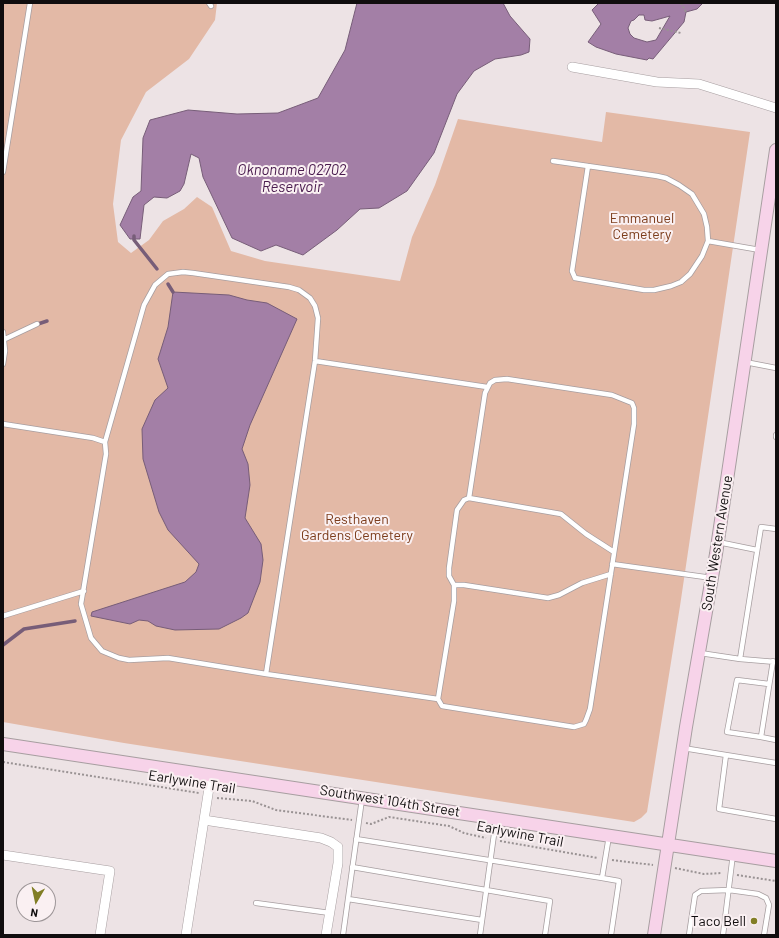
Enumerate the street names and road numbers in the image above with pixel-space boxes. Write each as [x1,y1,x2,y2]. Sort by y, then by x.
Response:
street label: South Western Avenue [698,474,736,612]
street label: Earlywine Trail [147,767,237,797]
street label: Southwest 104th Street [319,782,461,820]
street label: Earlywine Trail [475,817,565,851]

